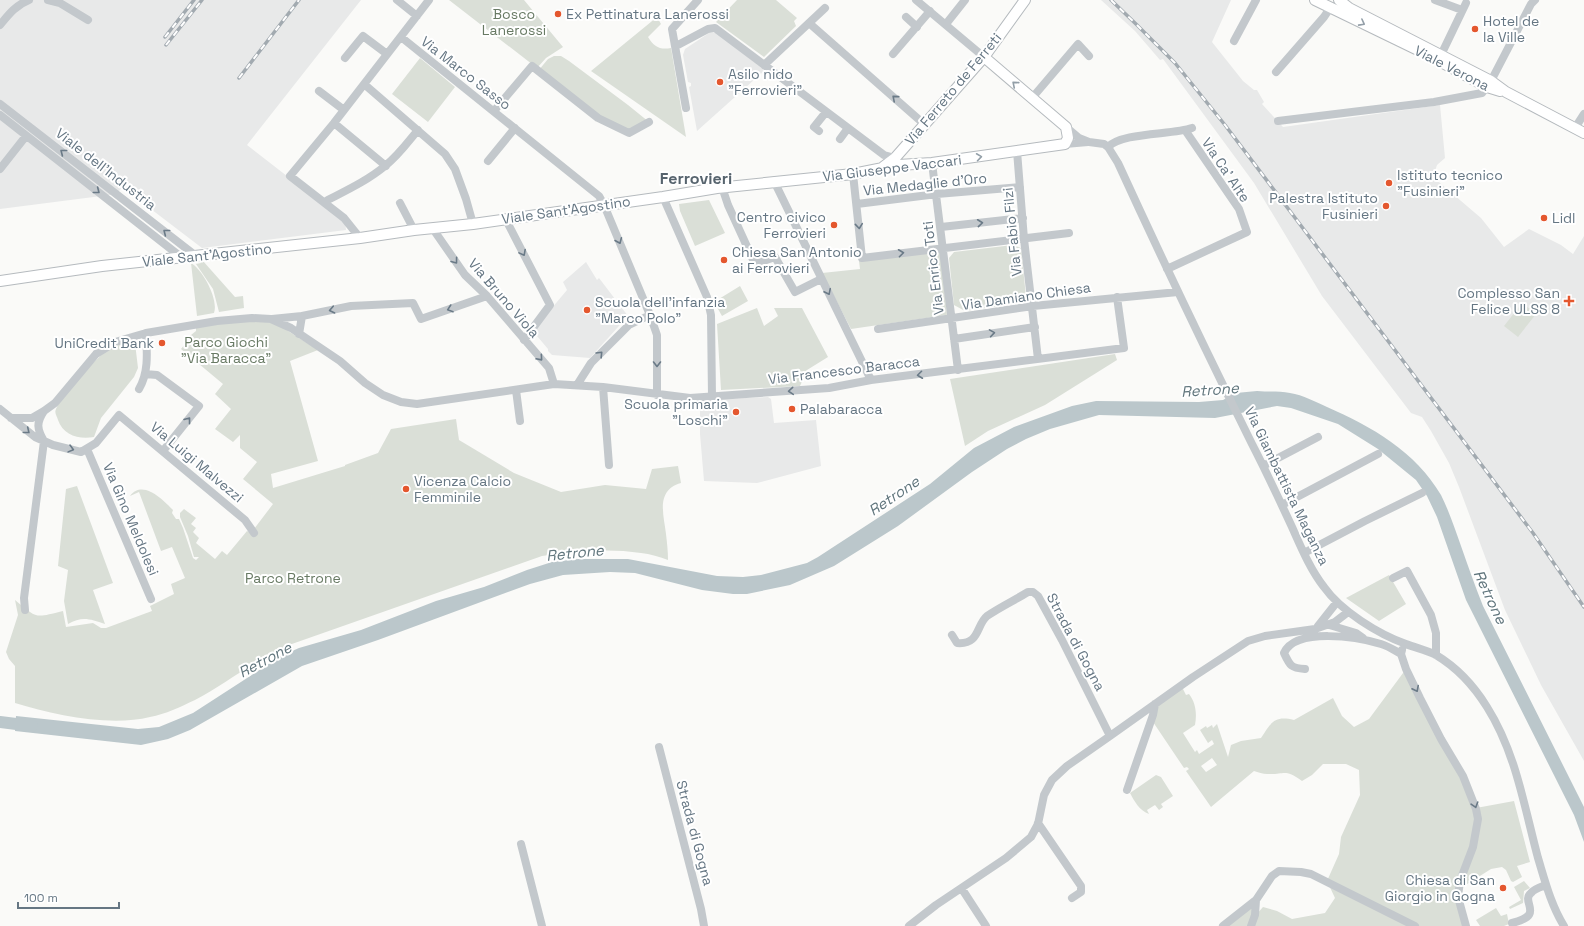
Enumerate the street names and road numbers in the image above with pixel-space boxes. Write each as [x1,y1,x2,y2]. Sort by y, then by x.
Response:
street label: Via Ferreto de Ferreti [901,29,1005,149]
street label: Via Marco Sasso [417,32,515,114]
street label: Viale Verona [1411,41,1493,95]
street label: Viale dell'Industria [52,124,160,214]
street label: Via Ca' Alte [1198,134,1254,206]
street label: Via Giuseppe Vaccari [821,151,963,185]
street label: Via Medaglie d'Oro [862,169,988,199]
street label: Via Fabio Filzi [998,187,1026,277]
street label: Viale Sant'Agostino [500,192,632,228]
street label: Via Enrico Toti [918,220,948,316]
street label: Viale Sant'Agostino [141,239,273,271]
street label: Via Bruno Viola [464,254,544,342]
street label: Via Damiano Chiesa [960,278,1092,314]
street label: Via Francesco Baracca [767,352,921,388]
street label: Via Giambattista Maganza [1241,404,1333,568]
street label: Via Luigi Malvezzi [147,418,247,506]
street label: Via Gino Meldolesi [99,460,163,578]
street label: Strada di Gogna [1043,590,1109,694]
street label: Strada di Gogna [672,778,718,888]

